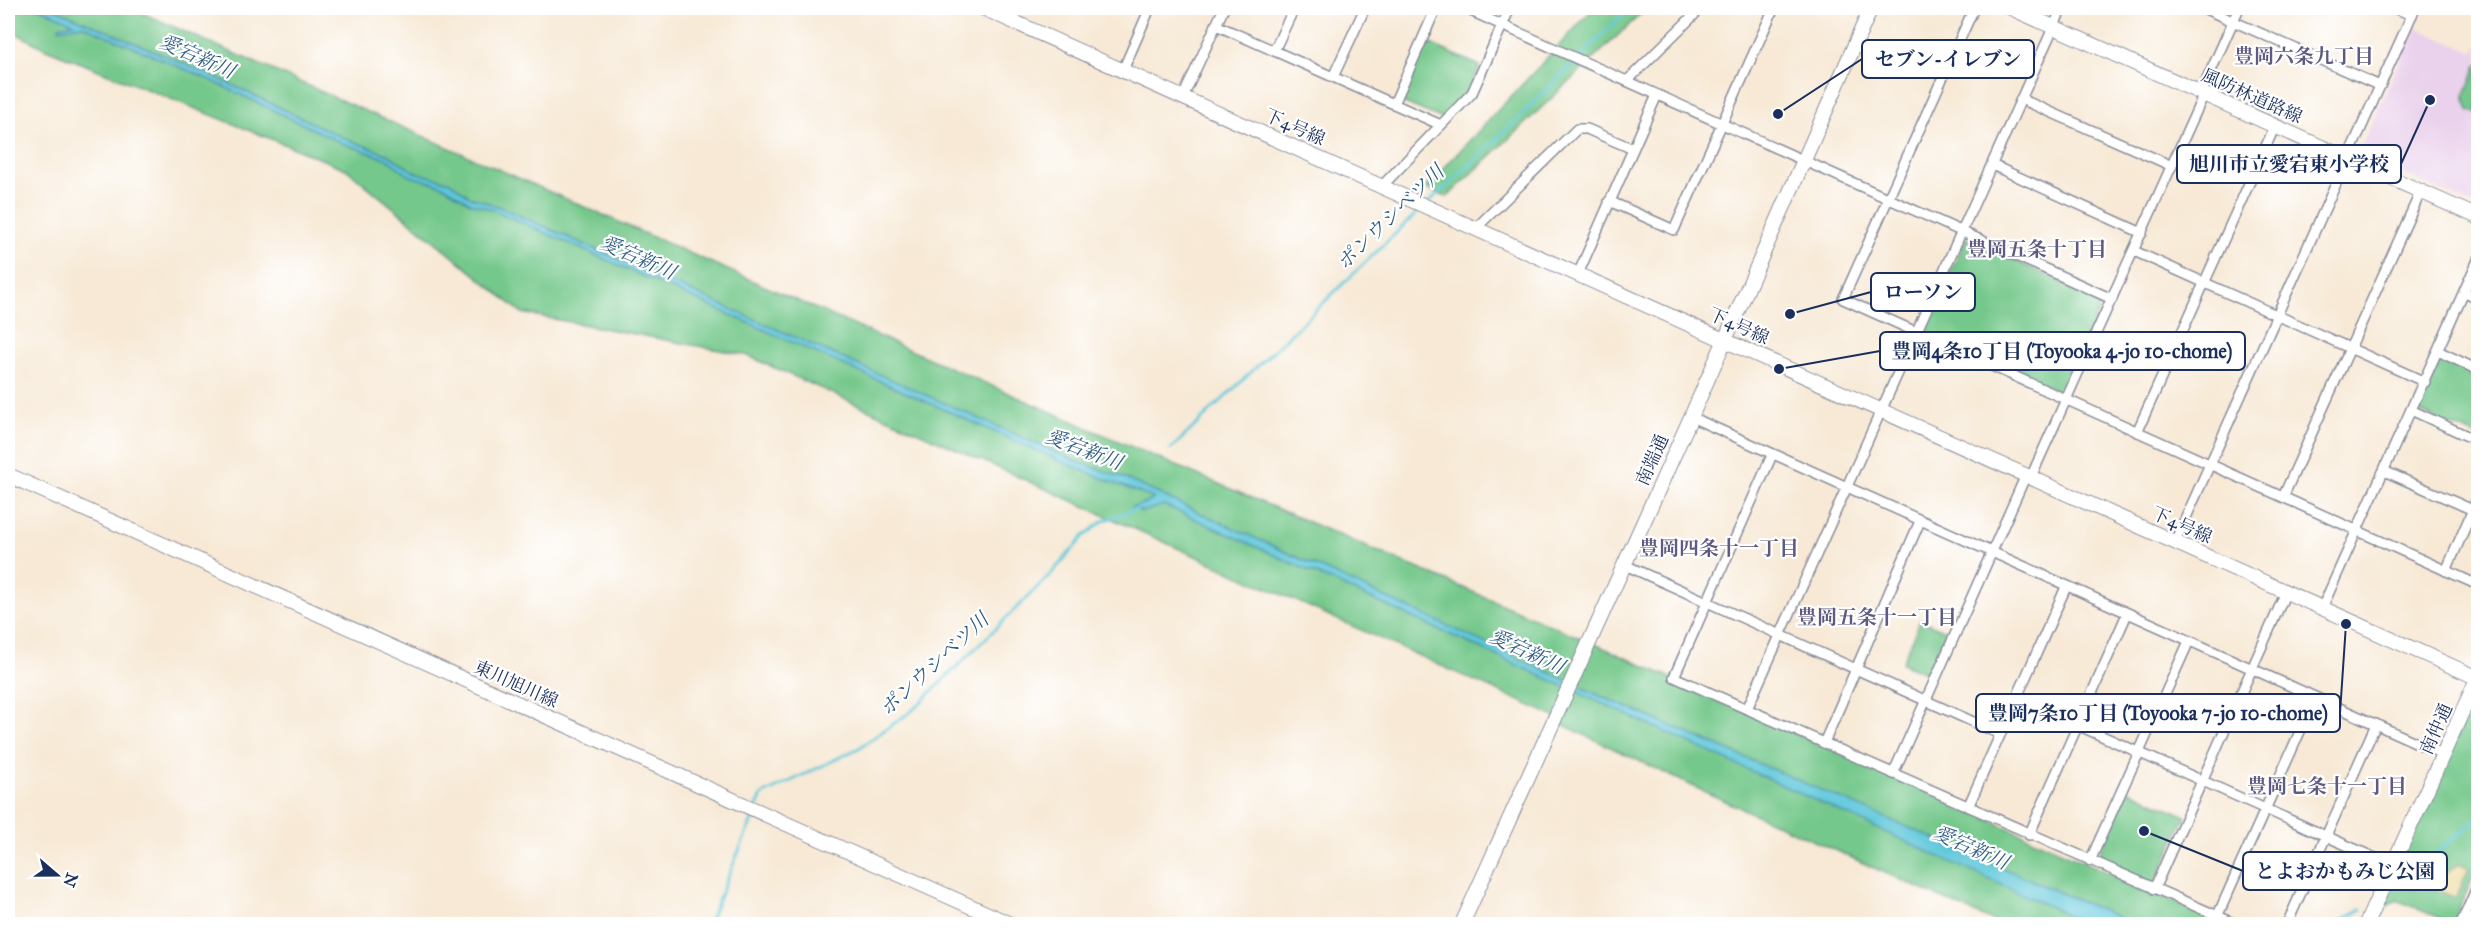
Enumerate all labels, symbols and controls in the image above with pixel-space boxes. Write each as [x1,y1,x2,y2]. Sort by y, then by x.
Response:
water label: 愛宕新川 [156,29,240,84]
callout: セブン-イレブン [1862,40,2034,78]
district label: 豊岡六条九丁目 [2234,44,2374,68]
text: セブン-イレブン [1875,47,2021,71]
street label: 風防林道路線 [2198,64,2306,128]
street label: 下4号線 [1261,104,1329,150]
callout: 旭川市立愛宕東小学校 [2177,145,2401,183]
text: 旭川市立愛宕東小学校 [2189,152,2389,176]
water label: ポンウシベツ川 [1331,158,1450,274]
water label: 愛宕新川 [597,230,681,285]
district label: 豊岡五条十丁目 [1967,237,2107,261]
callout: ローソン [1871,273,1975,311]
text: ローソン [1883,280,1963,304]
street label: 下4号線 [1705,303,1773,349]
callout: 豊岡4条10丁目 (Toyooka 4-jo 10-chome) [1880,332,2245,370]
text: 豊岡4条10丁目 (Toyooka 4-jo 10-chome) [1892,339,2233,364]
water label: 愛宕新川 [1042,423,1128,475]
street label: 南端通 [1631,431,1673,489]
street label: 下4号線 [2148,502,2216,548]
district label: 豊岡四条十一丁目 [1639,536,1799,560]
district label: 豊岡五条十一丁目 [1797,605,1957,629]
water label: ポンウシベツ川 [875,606,995,721]
water label: 愛宕新川 [1486,623,1570,680]
street label: 東川旭川線 [470,656,562,712]
callout: 豊岡7条10丁目 (Toyooka 7-jo 10-chome) [1976,694,2340,732]
street label: 南仲通 [2415,700,2457,758]
text: 豊岡7条10丁目 (Toyooka 7-jo 10-chome) [1988,701,2328,726]
district label: 豊岡七条十一丁目 [2247,774,2407,798]
water label: 愛宕新川 [1930,820,2014,875]
north arrow [27,845,87,905]
callout: とよおかもみじ公園 [2243,852,2447,890]
text: とよおかもみじ公園 [2255,859,2435,883]
text: N [59,870,82,890]

